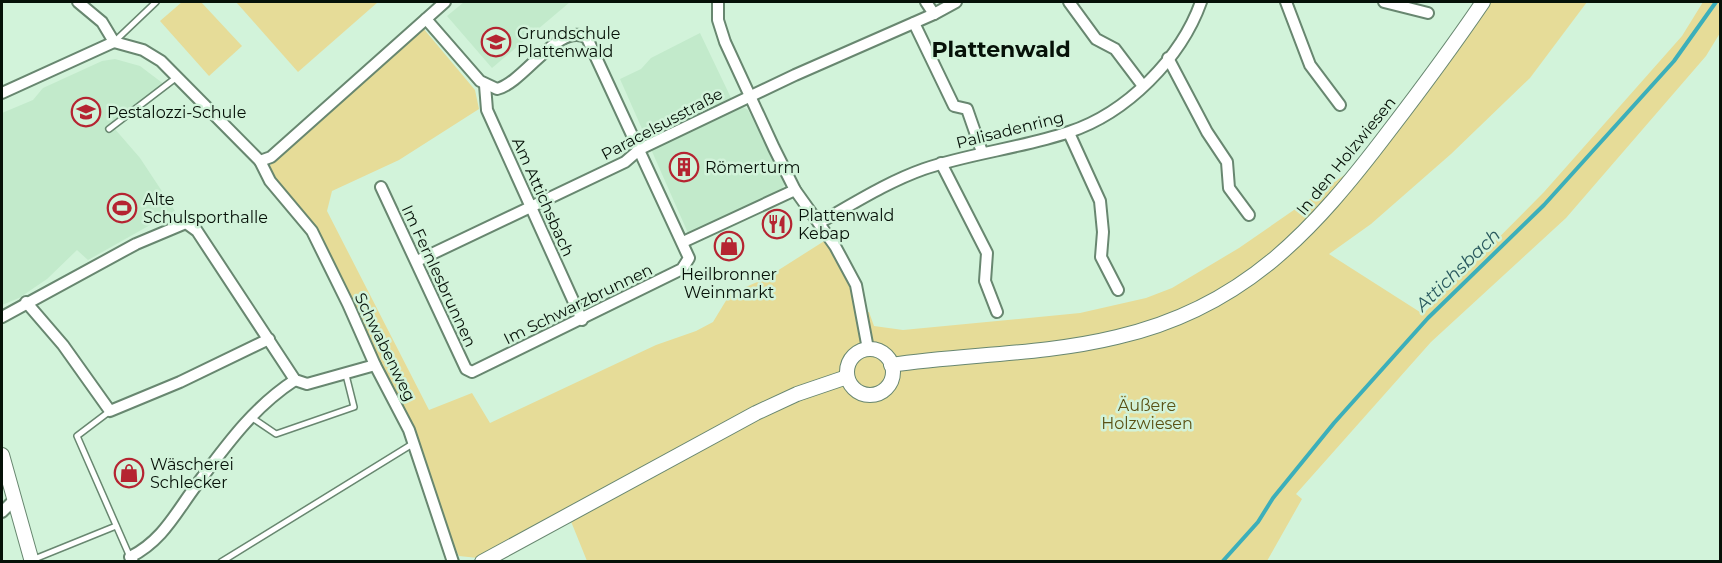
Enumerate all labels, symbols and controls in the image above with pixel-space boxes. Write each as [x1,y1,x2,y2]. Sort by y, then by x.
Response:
place label: Grundschule Plattenwald [517,24,620,61]
school or university icon: Grundschule Plattenwald [480,26,512,58]
district label: Plattenwald [931,36,1071,63]
street label: Paracelsusstraße [598,84,726,164]
street label: In den Holzwiesen [1292,93,1400,219]
school or university icon: Pestalozzi-Schule [70,96,102,128]
place label: Pestalozzi-Schule [107,103,246,122]
street label: Palisadenring [954,107,1066,153]
street label: Am Attichsbach [508,134,578,260]
building icon: Römerturm [668,151,700,183]
place label: Römerturm [705,158,800,177]
place label: Alte Schulsporthalle [143,190,268,227]
sports icon: Alte Schulsporthalle [106,192,138,224]
street label: Im Fernlesbrunnen [398,202,480,350]
place label: Plattenwald Kebap [798,206,894,243]
restaurant icon: Plattenwald Kebap [761,208,793,240]
water label: Attichsbach [1410,224,1505,317]
shop icon: Heilbronner Weinmarkt [713,230,745,262]
street label: Im Schwarzbrunnen [500,260,656,348]
place label: Heilbronner Weinmarkt [681,265,777,302]
street label: Schwabenweg [351,290,419,404]
park label: Äußere Holzwiesen [1101,395,1193,433]
place label: Wäscherei Schlecker [150,455,234,492]
shop icon: Wäscherei Schlecker [113,457,145,489]

